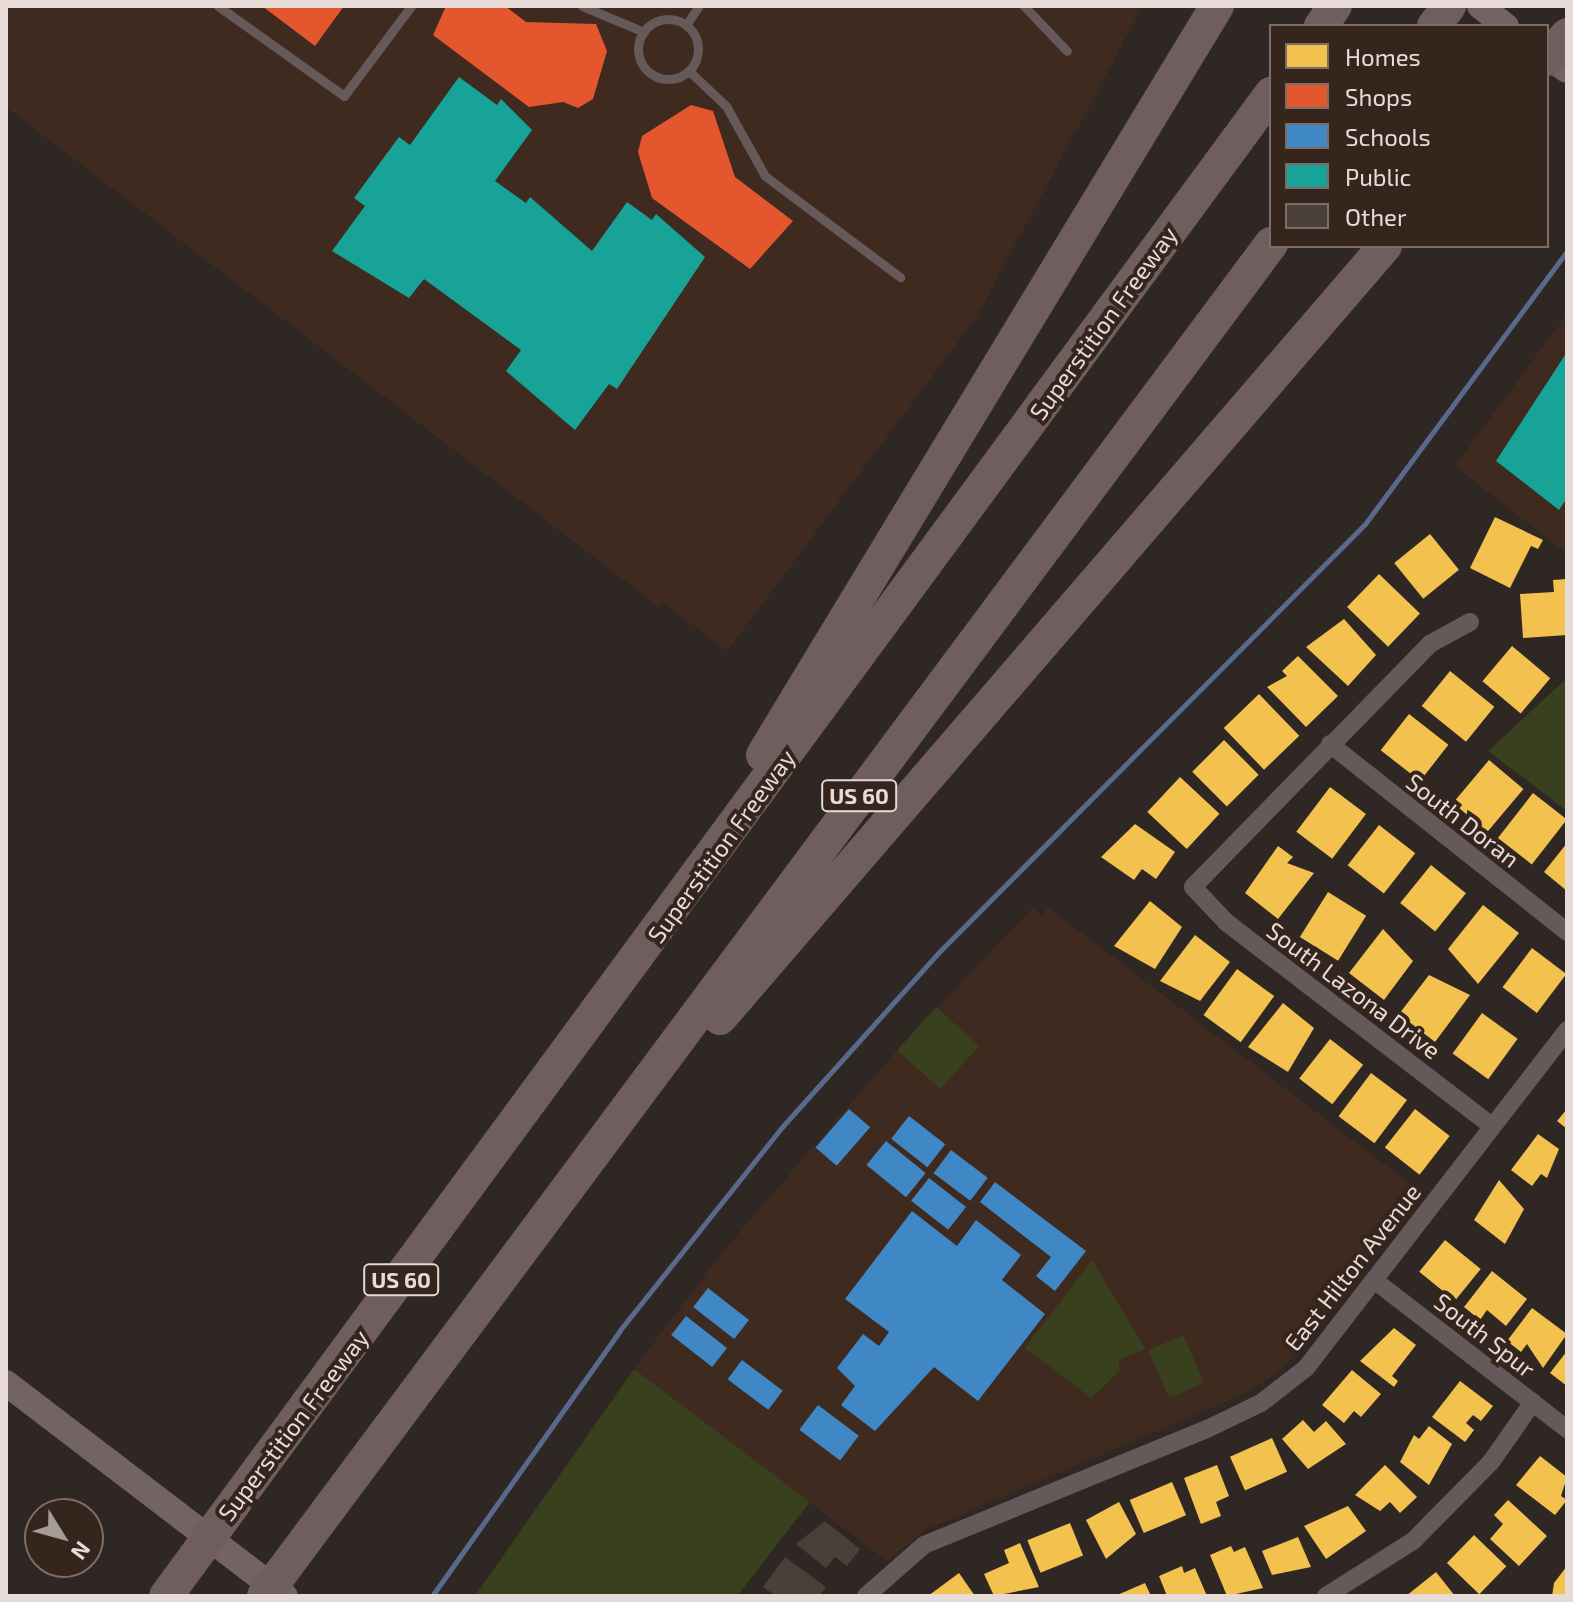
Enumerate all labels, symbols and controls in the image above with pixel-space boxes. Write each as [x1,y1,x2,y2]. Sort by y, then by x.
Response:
legend [1269,24,1549,248]
text: Homes [1345,42,1421,71]
text: Shops [1345,82,1412,111]
text: Schools [1345,122,1431,151]
text: Public [1345,162,1411,191]
text: Other [1345,202,1407,231]
street label: Superstition Freeway [1023,221,1183,425]
street label: Superstition Freeway [641,744,801,948]
street label: South Doran [1401,767,1525,873]
road number: US 60 [821,778,897,814]
street label: South Lazona Drive [1261,915,1447,1065]
street label: East Hilton Avenue [1278,1177,1426,1357]
road number: US 60 [363,1262,439,1298]
street label: South Spur [1429,1287,1541,1383]
street label: Superstition Freeway [212,1324,374,1526]
north arrow [24,1498,104,1578]
text: N [66,1537,97,1565]

